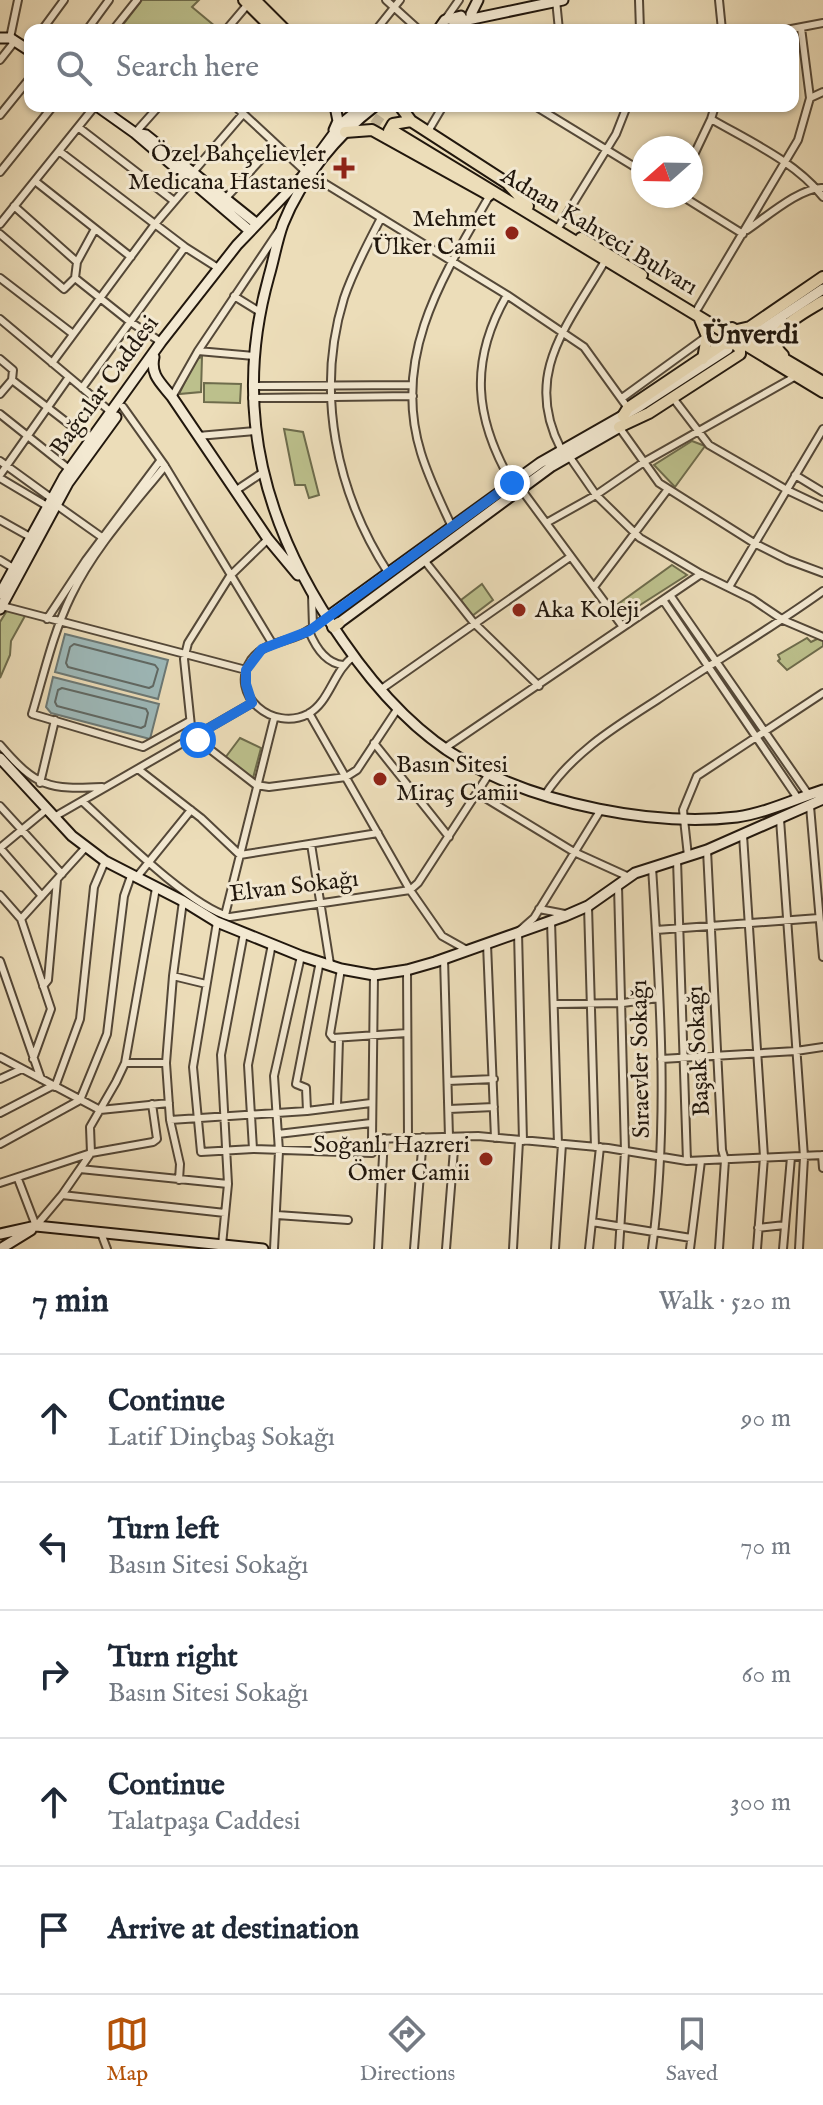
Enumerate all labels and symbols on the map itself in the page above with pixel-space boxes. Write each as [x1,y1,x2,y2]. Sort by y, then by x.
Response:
north arrow [631,136,703,208]
place label: Özel Bahçelievler Medicana Hastanesi [128,139,326,198]
marker: Özel Bahçelievler Medicana Hastanesi [333,157,355,179]
street label: Adnan Kahveci Bulvarı [494,160,703,303]
place label: Mehmet Ülker Camii [372,204,496,263]
marker: Mehmet Ülker Camii [503,224,521,242]
street label: Bağcılar Caddesi [44,310,166,462]
district label: Ünverdi [703,318,799,353]
route end [494,465,530,501]
place label: Aka Koleji [534,595,639,626]
marker: Aka Koleji [510,601,528,619]
route start [180,722,216,758]
place label: Basın Sitesi Miraç Camii [396,750,519,809]
marker: Basın Sitesi Miraç Camii [371,770,389,788]
street label: Elvan Sokağı [228,864,360,910]
street label: Sıraevler Sokağı [624,979,658,1139]
street label: Başak Sokağı [680,985,718,1117]
place label: Soğanlı Hazreri Ömer Camii [313,1130,470,1189]
marker: Soğanlı Hazreri Ömer Camii [477,1150,495,1168]

